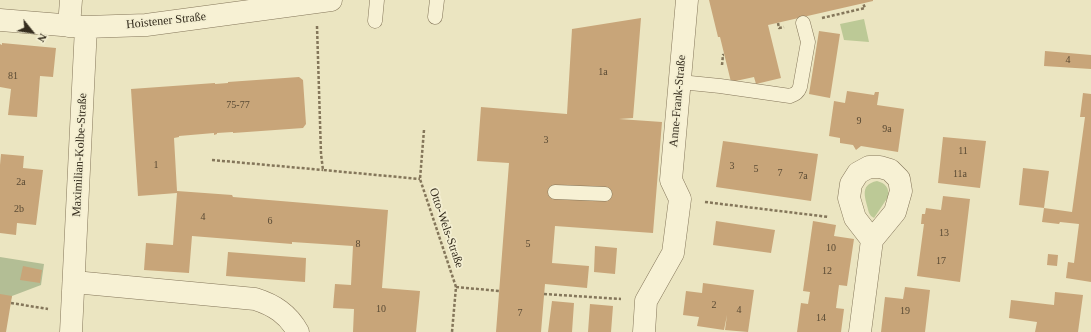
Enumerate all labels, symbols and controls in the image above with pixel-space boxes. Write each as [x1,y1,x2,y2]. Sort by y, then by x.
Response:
street label: Hoistener Straße [125,10,207,32]
north arrow [12,12,52,52]
text: N [35,32,50,44]
street label: Anne-Frank-Straße [667,54,689,148]
house number: 4 [1066,54,1070,66]
house number: 1a [598,66,608,78]
house number: 81 [8,70,18,82]
street label: Maximilian-Kolbe-Straße [70,93,90,217]
house number: 75-77 [226,99,250,111]
house number: 9 [856,115,862,127]
house number: 9a [882,123,892,135]
house number: 3 [544,134,548,146]
house number: 11 [958,145,968,157]
house number: 1 [154,159,158,171]
house number: 3 [730,160,734,172]
house number: 5 [754,163,758,175]
house number: 7 [778,167,782,179]
house number: 11a [953,168,967,180]
house number: 7a [798,170,808,182]
house number: 2a [16,176,26,188]
street label: Otto-Wels-Straße [426,186,466,270]
house number: 2b [14,203,24,215]
house number: 4 [200,211,206,223]
house number: 6 [268,215,272,227]
house number: 13 [939,227,949,239]
house number: 8 [356,238,360,250]
house number: 5 [526,238,530,250]
house number: 10 [826,242,836,254]
house number: 17 [936,255,946,267]
house number: 12 [822,265,832,277]
house number: 2 [712,299,716,311]
house number: 10 [376,303,386,315]
house number: 4 [736,304,742,316]
house number: 19 [900,305,910,317]
house number: 7 [518,307,522,319]
house number: 14 [816,312,826,324]

